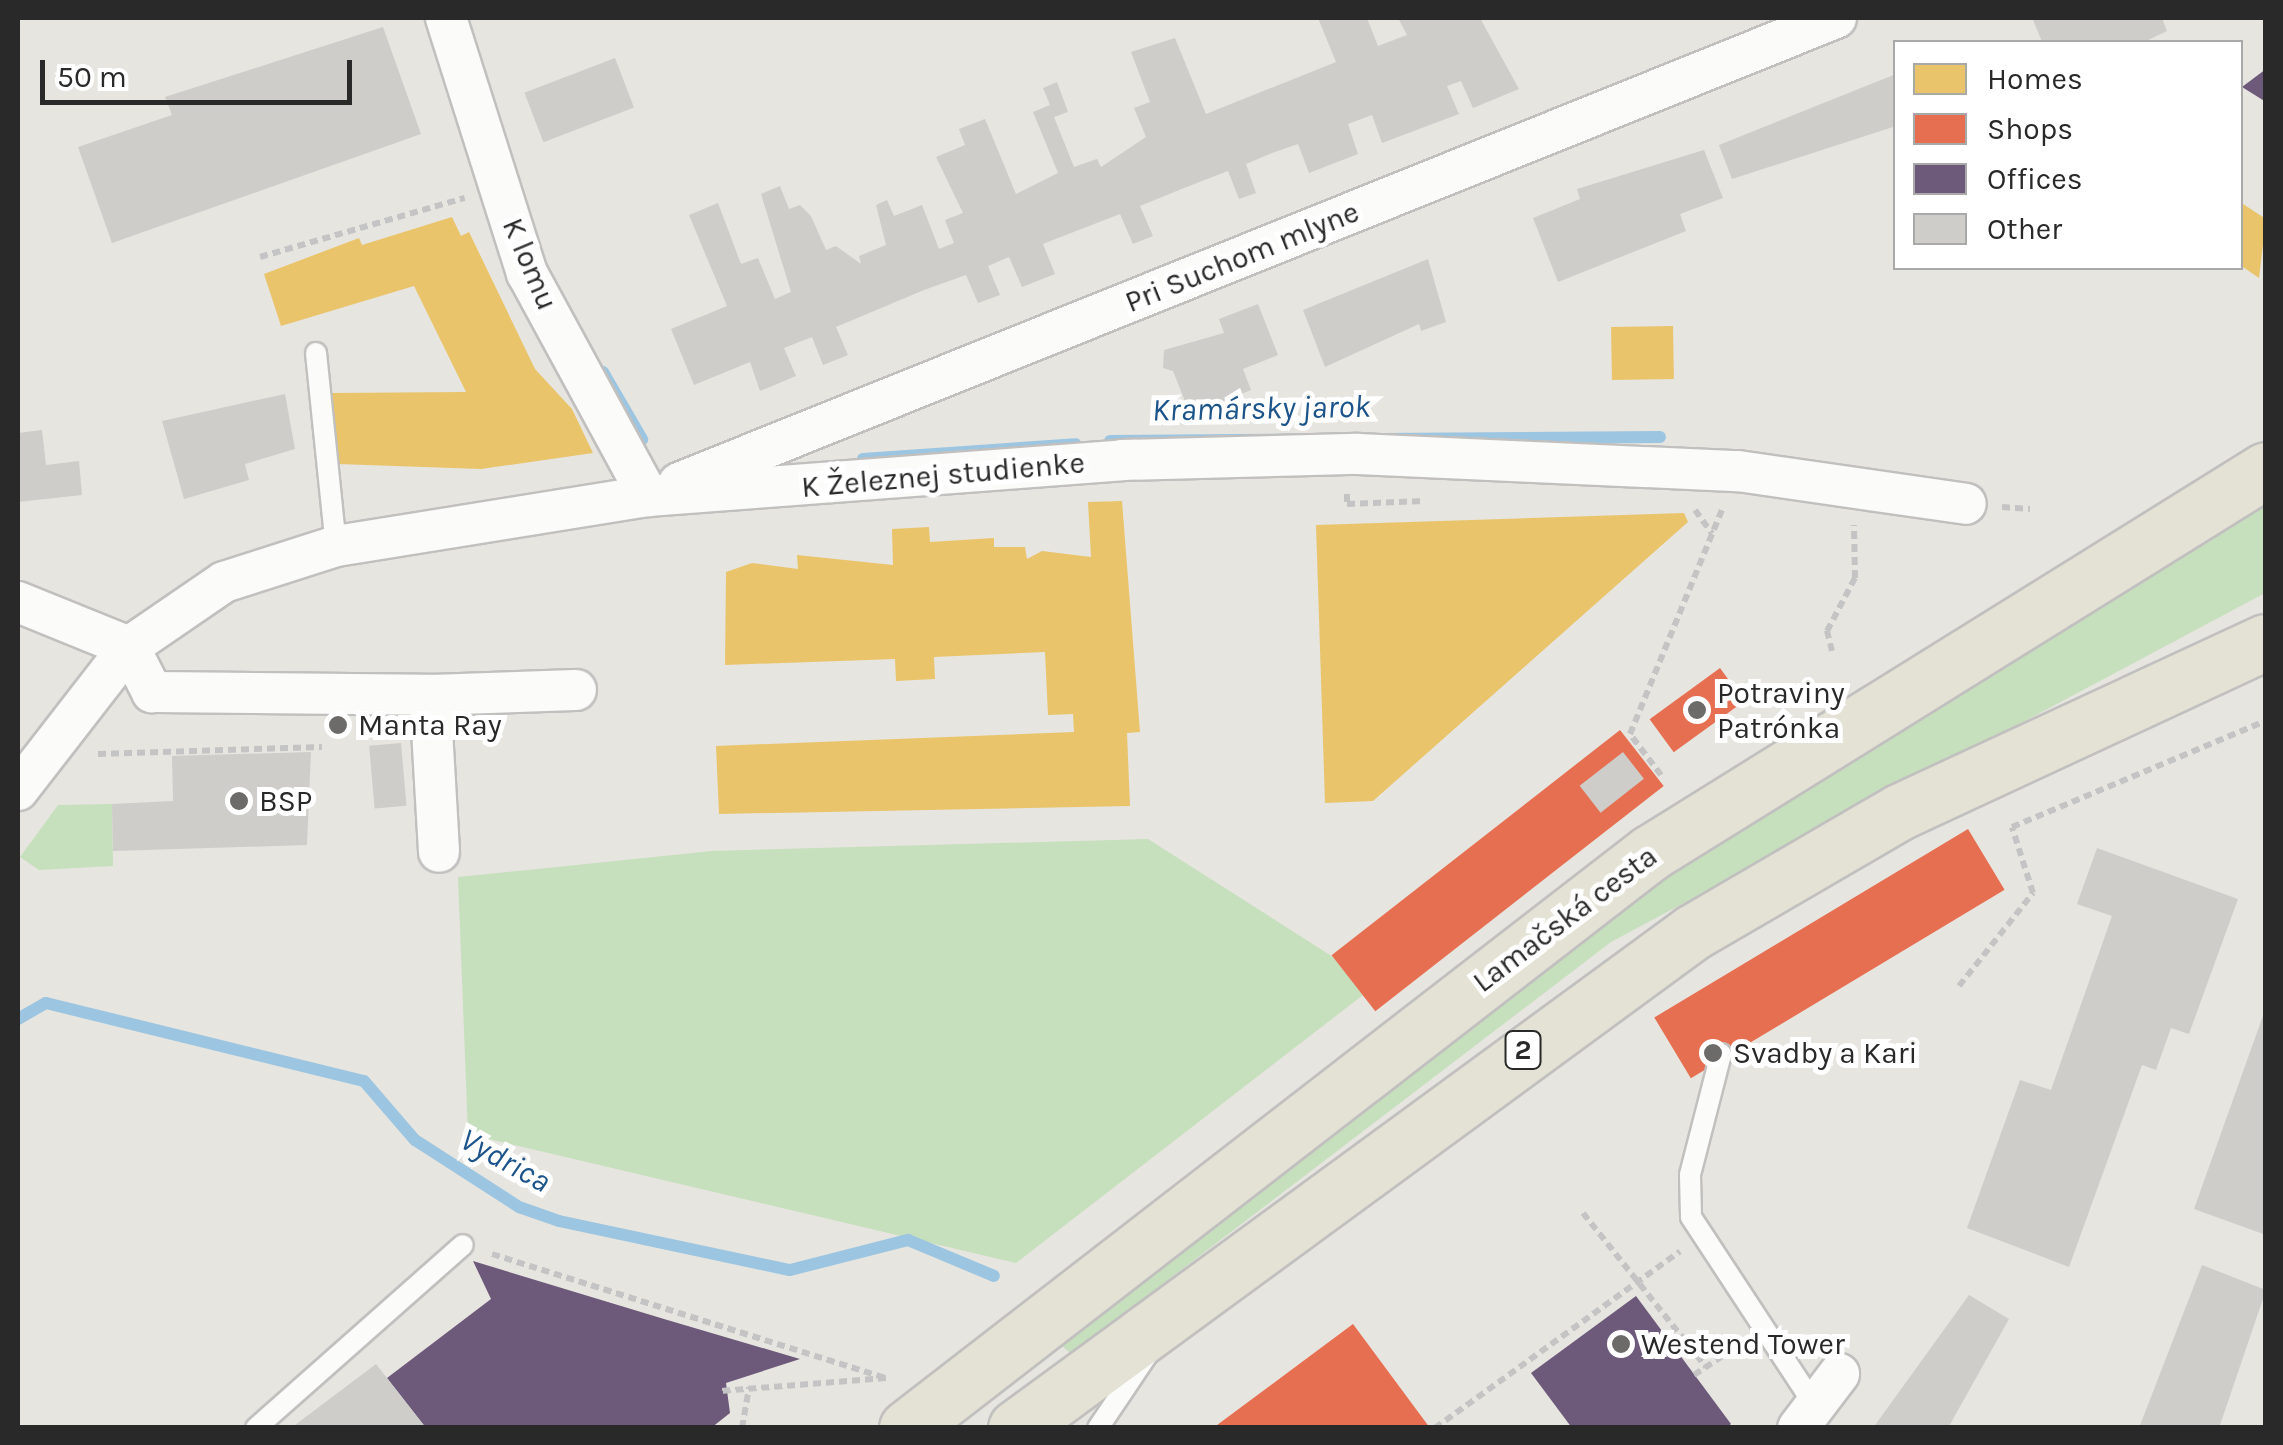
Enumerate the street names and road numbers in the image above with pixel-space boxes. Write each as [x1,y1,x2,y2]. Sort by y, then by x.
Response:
street label: Pri Suchom mlyne [1120,194,1364,320]
street label: K lomu [495,213,565,315]
street label: K Železnej studienke [800,445,1086,505]
street label: Lamačská cesta [1466,838,1664,1000]
road number: 2 [1503,1027,1543,1073]

